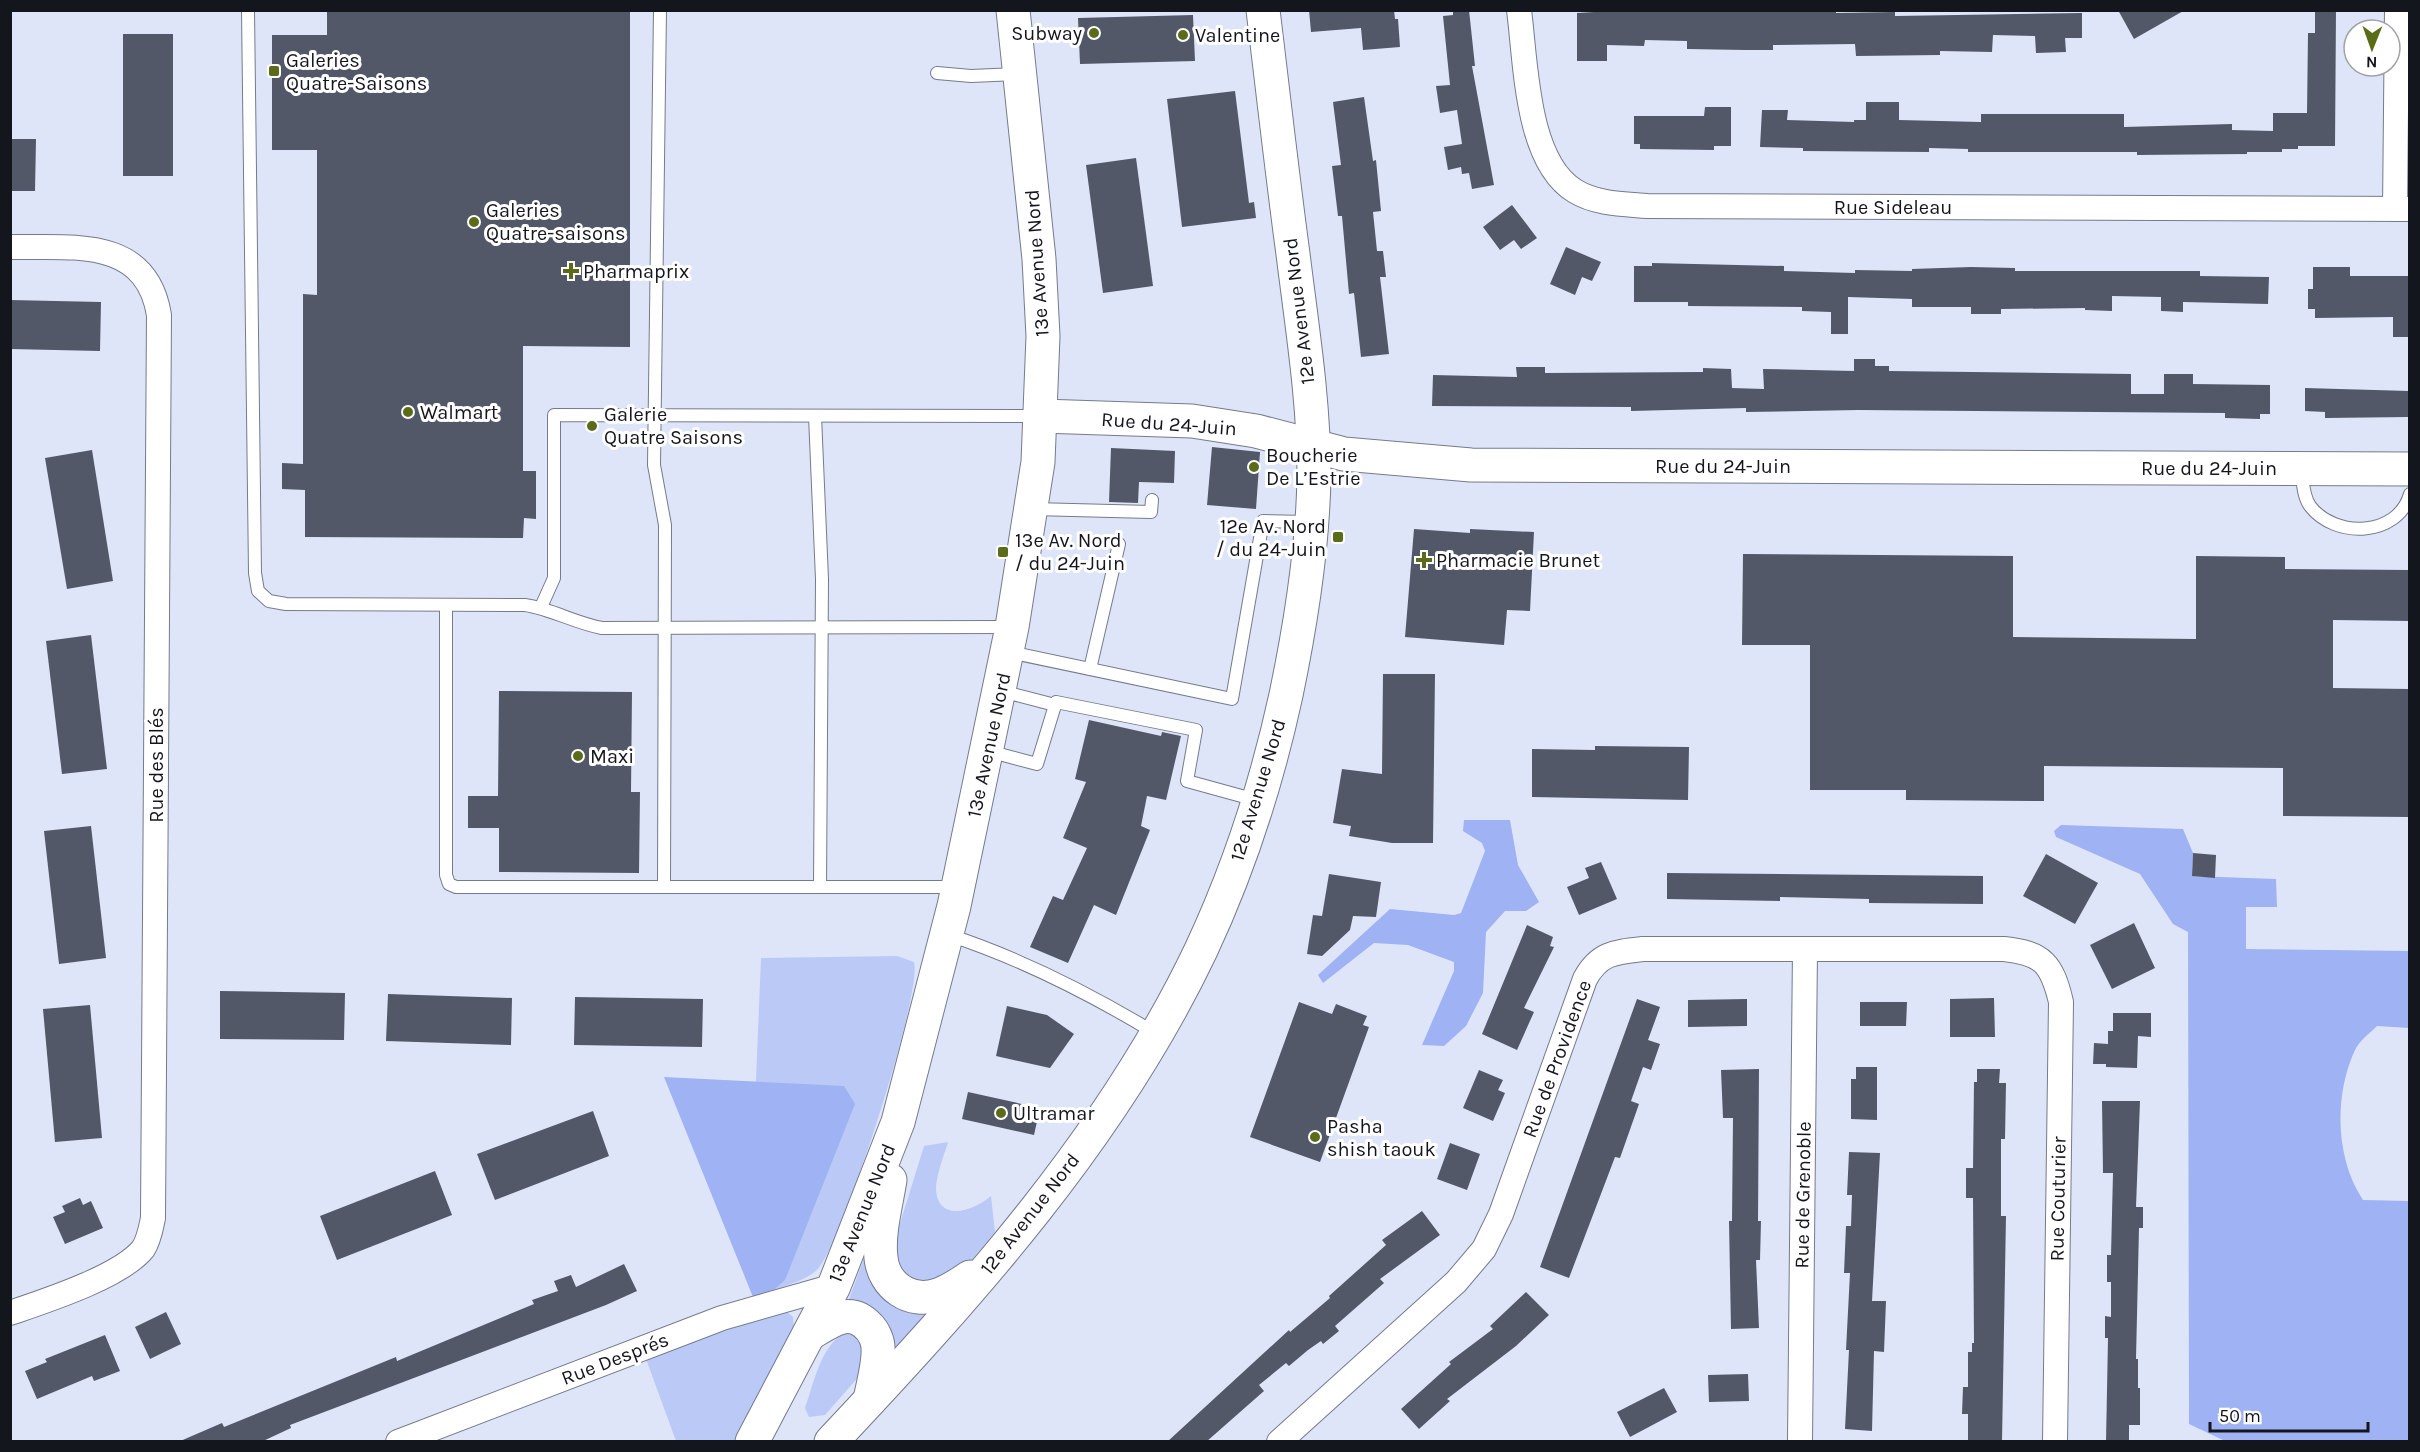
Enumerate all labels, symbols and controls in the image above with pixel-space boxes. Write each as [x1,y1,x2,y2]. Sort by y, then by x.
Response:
north arrow [2342,18,2402,78]
place label: Subway [1011,22,1082,45]
place label: Valentine [1195,24,1280,47]
marker: Subway [1087,26,1101,40]
marker: Valentine [1176,28,1190,42]
place label: Galeries Quatre-Saisons [286,49,427,95]
text: N [2366,53,2378,72]
marker: Galeries Quatre-Saisons [267,64,281,78]
street label: 13e Avenue Nord [1020,189,1054,337]
street label: Rue Sideleau [1834,196,1952,219]
place label: Galeries Quatre-saisons [486,199,626,245]
marker: Galeries Quatre-saisons [467,215,481,229]
street label: 12e Avenue Nord [1279,236,1319,386]
place label: Pharmaprix [583,260,689,283]
marker: Pharmaprix [564,264,578,278]
place label: Walmart [420,401,499,424]
place label: Galerie Quatre Saisons [604,403,743,449]
marker: Walmart [401,405,415,419]
street label: Rue du 24-Juin [1100,408,1238,440]
marker: Galerie Quatre Saisons [585,419,599,433]
place label: Boucherie De L’Estrie [1266,444,1361,490]
street label: Rue du 24-Juin [1655,455,1791,478]
street label: Rue du 24-Juin [2141,457,2277,480]
marker: Boucherie De L’Estrie [1247,460,1261,474]
place label: 12e Av. Nord / du 24-Juin [1216,515,1326,561]
place label: 13e Av. Nord / du 24-Juin [1015,529,1125,575]
marker: 12e Av. Nord / du 24-Juin [1331,530,1345,544]
marker: 13e Av. Nord / du 24-Juin [996,545,1010,559]
place label: Pharmacie Brunet [1436,549,1601,572]
marker: Pharmacie Brunet [1417,553,1431,567]
street label: 13e Avenue Nord [962,670,1016,820]
street label: Rue des Blés [145,707,168,823]
street label: 12e Avenue Nord [1225,716,1291,864]
place label: Maxi [590,745,634,768]
marker: Maxi [571,749,585,763]
street label: Rue de Providence [1518,977,1596,1141]
place label: Ultramar [1013,1102,1095,1125]
marker: Ultramar [994,1106,1008,1120]
place label: Pasha shish taouk [1327,1115,1436,1161]
street label: Rue de Grenoble [1790,1121,1816,1269]
marker: Pasha shish taouk [1308,1130,1322,1144]
street label: Rue Couturier [2045,1136,2071,1262]
street label: 13e Avenue Nord [824,1140,900,1286]
street label: 12e Avenue Nord [976,1149,1084,1279]
street label: Rue Després [558,1328,672,1390]
scale bar [2210,1395,2368,1433]
text: 50 m [2219,1405,2261,1427]

